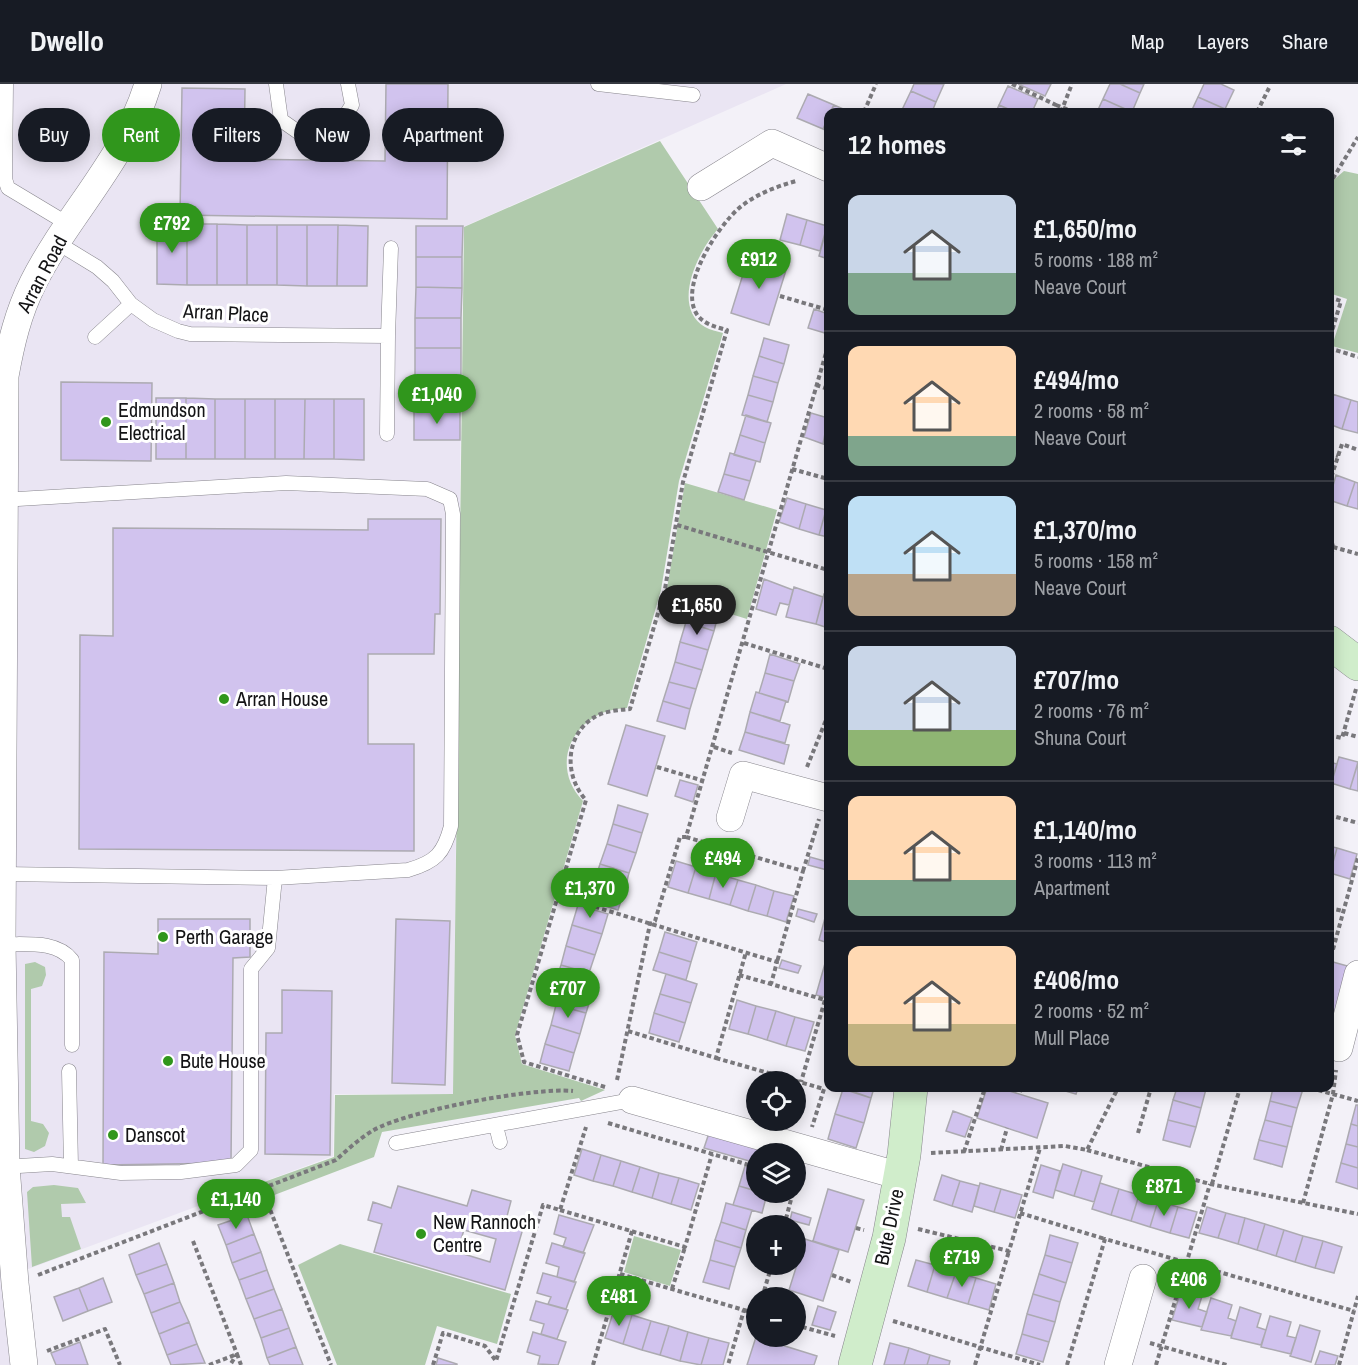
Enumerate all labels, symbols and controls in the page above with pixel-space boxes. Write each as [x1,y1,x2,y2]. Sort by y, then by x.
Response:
text: Dwello [30,22,104,60]
text: Map [1131,27,1164,56]
text: Layers [1197,27,1249,56]
text: Share [1282,27,1328,56]
chip: Buy [18,108,90,162]
chip: Rent [102,108,180,162]
chip: Filters [192,108,282,162]
chip: New [294,108,370,162]
chip: Apartment [382,108,504,162]
text: 12 homes [848,127,946,162]
icon: filters [1277,128,1310,161]
pin: £792 [136,203,208,254]
text: £792 [154,209,190,236]
text: £1,650/mo [1034,211,1137,246]
icon: home [896,219,968,291]
street label: Arran Road [9,230,73,318]
pin: £912 [723,239,795,290]
text: £912 [741,245,777,272]
text: 5 rooms · 188 m² [1034,246,1158,273]
text: Neave Court [1034,273,1126,300]
street label: Arran Place [182,297,270,328]
text: £494/mo [1034,362,1119,397]
icon: home [896,370,968,442]
pin: £1,040 [388,374,486,425]
text: £1,040 [412,380,462,407]
place label: Edmundson Electrical [118,396,206,446]
text: 2 rooms · 58 m² [1034,397,1149,424]
marker: Edmundson Electrical [99,415,113,429]
text: Neave Court [1034,424,1126,451]
text: £1,370/mo [1034,512,1137,547]
icon: home [896,520,968,592]
text: 5 rooms · 158 m² [1034,547,1158,574]
text: Neave Court [1034,574,1126,601]
pin: £1,650 [648,585,746,636]
text: £1,650 [672,591,722,618]
text: £707/mo [1034,662,1119,697]
icon: home [896,670,968,742]
place label: Arran House [235,685,328,712]
marker: Arran House [217,692,231,706]
text: 2 rooms · 76 m² [1034,697,1149,724]
text: Shuna Court [1034,724,1126,751]
text: £1,140/mo [1034,812,1137,847]
icon: home [896,820,968,892]
pin: £494 [687,838,759,889]
text: £494 [705,844,741,871]
text: 3 rooms · 113 m² [1034,847,1157,874]
pin: £1,370 [541,868,639,919]
text: £1,370 [565,874,615,901]
text: Apartment [1034,874,1110,901]
place label: Perth Garage [175,923,273,950]
marker: Perth Garage [156,930,170,944]
text: £406/mo [1034,962,1119,997]
pin: £707 [532,968,604,1019]
icon: home [896,970,968,1042]
text: £707 [550,974,586,1001]
text: 2 rooms · 52 m² [1034,997,1149,1024]
text: Mull Place [1034,1024,1110,1051]
place label: Bute House [180,1047,266,1074]
marker: Bute House [161,1054,175,1068]
map controls [746,1071,806,1347]
button: locate [746,1071,806,1131]
place label: Danscot [125,1121,186,1148]
marker: Danscot [106,1128,120,1142]
button: layers [746,1143,806,1203]
pin: £871 [1128,1166,1200,1217]
text: £871 [1146,1172,1182,1199]
pin: £1,140 [187,1179,285,1230]
text: £1,140 [211,1185,261,1212]
street label: Bute Drive [867,1186,910,1268]
place label: New Rannoch Centre [433,1208,536,1258]
button: + [746,1215,806,1275]
marker: New Rannoch Centre [414,1227,428,1241]
pin: £719 [926,1237,998,1288]
text: £719 [944,1243,980,1270]
pin: £406 [1153,1259,1225,1310]
text: £406 [1171,1265,1207,1292]
pin: £481 [583,1276,655,1327]
text: £481 [601,1282,637,1309]
button: − [746,1287,806,1347]

